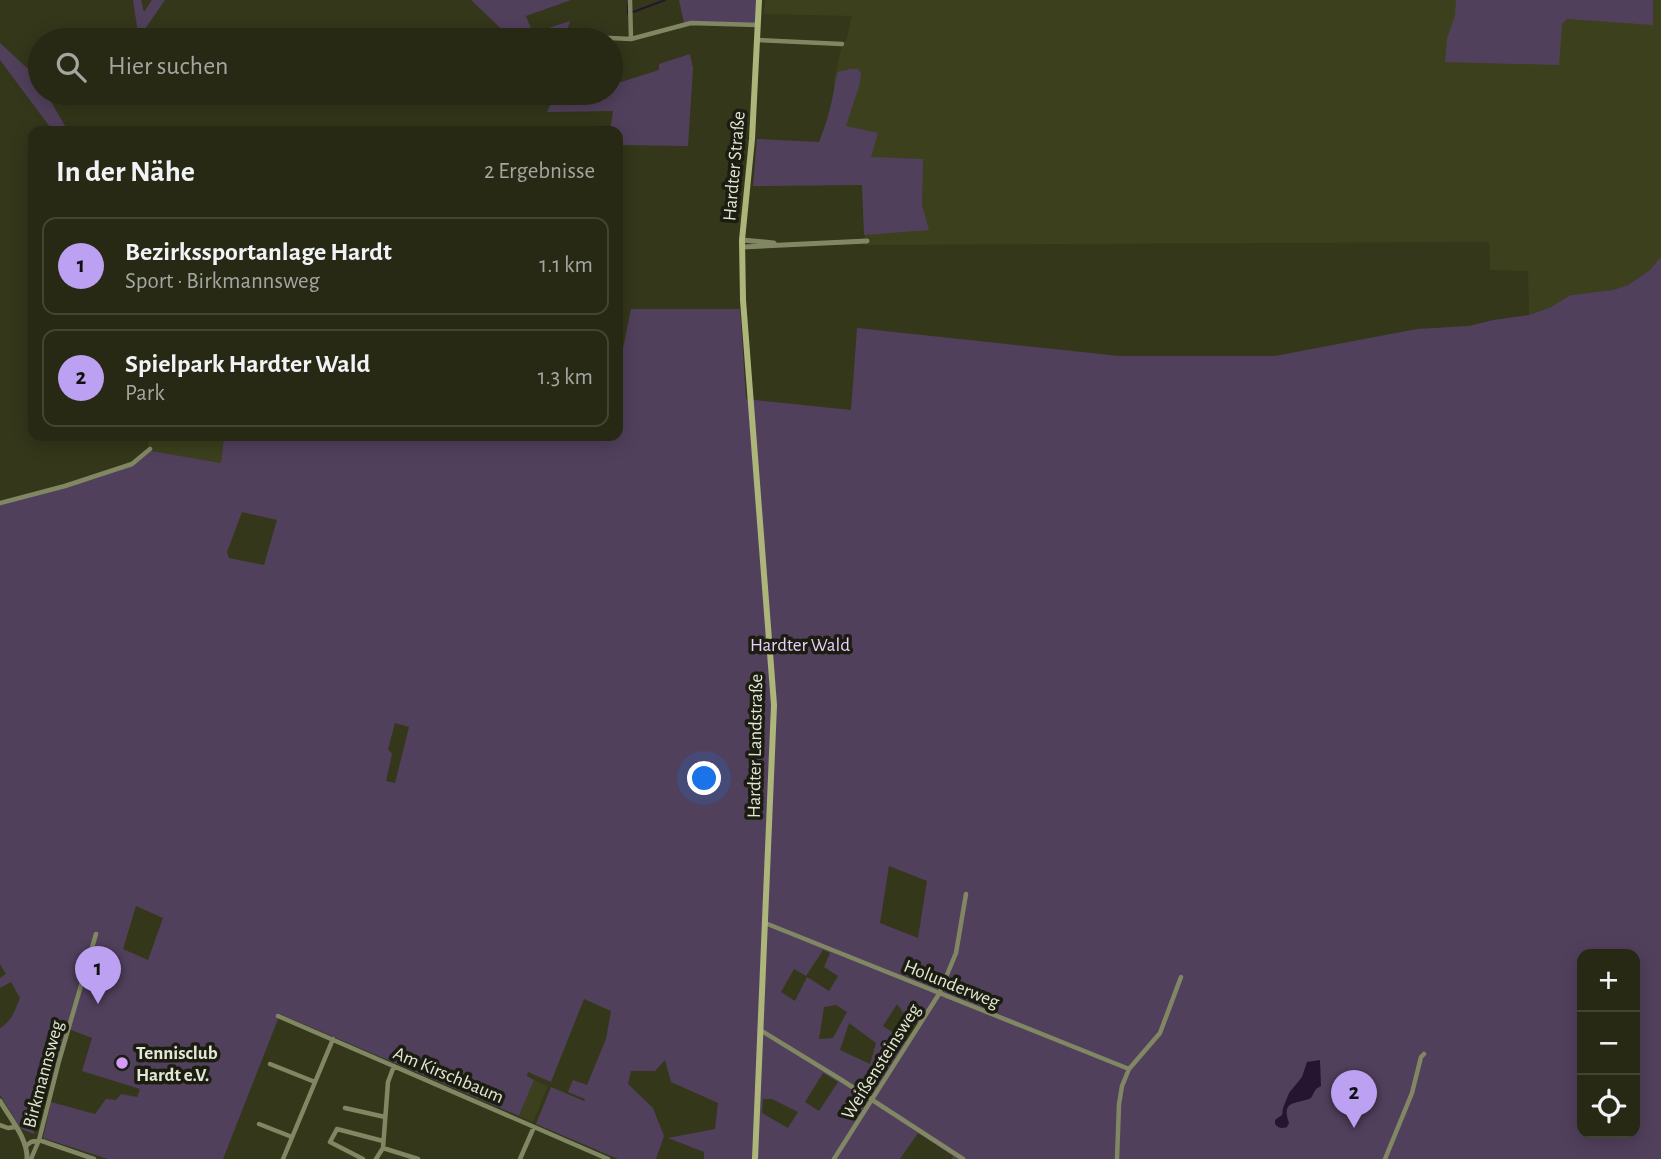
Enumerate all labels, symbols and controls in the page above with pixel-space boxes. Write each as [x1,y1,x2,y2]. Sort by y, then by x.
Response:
search box [28,28,623,105]
icon: search [52,48,90,86]
text: Hier suchen [108,53,229,79]
street label: Hardter Straße [720,110,749,222]
text: In der Nähe [56,157,195,187]
text: 2 Ergebnisse [484,160,595,183]
text: Bezirkssportanlage Hardt [125,239,392,265]
text: 1 [77,254,85,277]
text: 1.1 km [539,254,593,277]
text: Sport · Birkmannsweg [125,270,320,293]
text: Spielpark Hardter Wald [125,351,370,377]
text: 2 [76,366,86,389]
text: 1.3 km [538,366,593,389]
text: Park [125,382,165,405]
park label: Hardter Wald [750,636,850,655]
street label: Hardter Landstraße [745,674,766,818]
your location [687,761,721,795]
pin: 1 [75,946,121,1004]
map controls [1577,949,1640,1138]
button: + [1577,949,1640,1012]
street label: Holunderweg [901,957,1003,1012]
street label: Weißensteinsweg [838,1000,925,1123]
button: − [1577,1012,1640,1075]
street label: Birkmannsweg [20,1018,67,1130]
place label: Tennisclub Hardt e.V. [136,1044,218,1085]
street label: Am Kirschbaum [391,1044,506,1107]
marker: Tennisclub Hardt e.V. [114,1055,130,1071]
pin: 2 [1331,1070,1377,1128]
button: locate [1577,1075,1640,1138]

